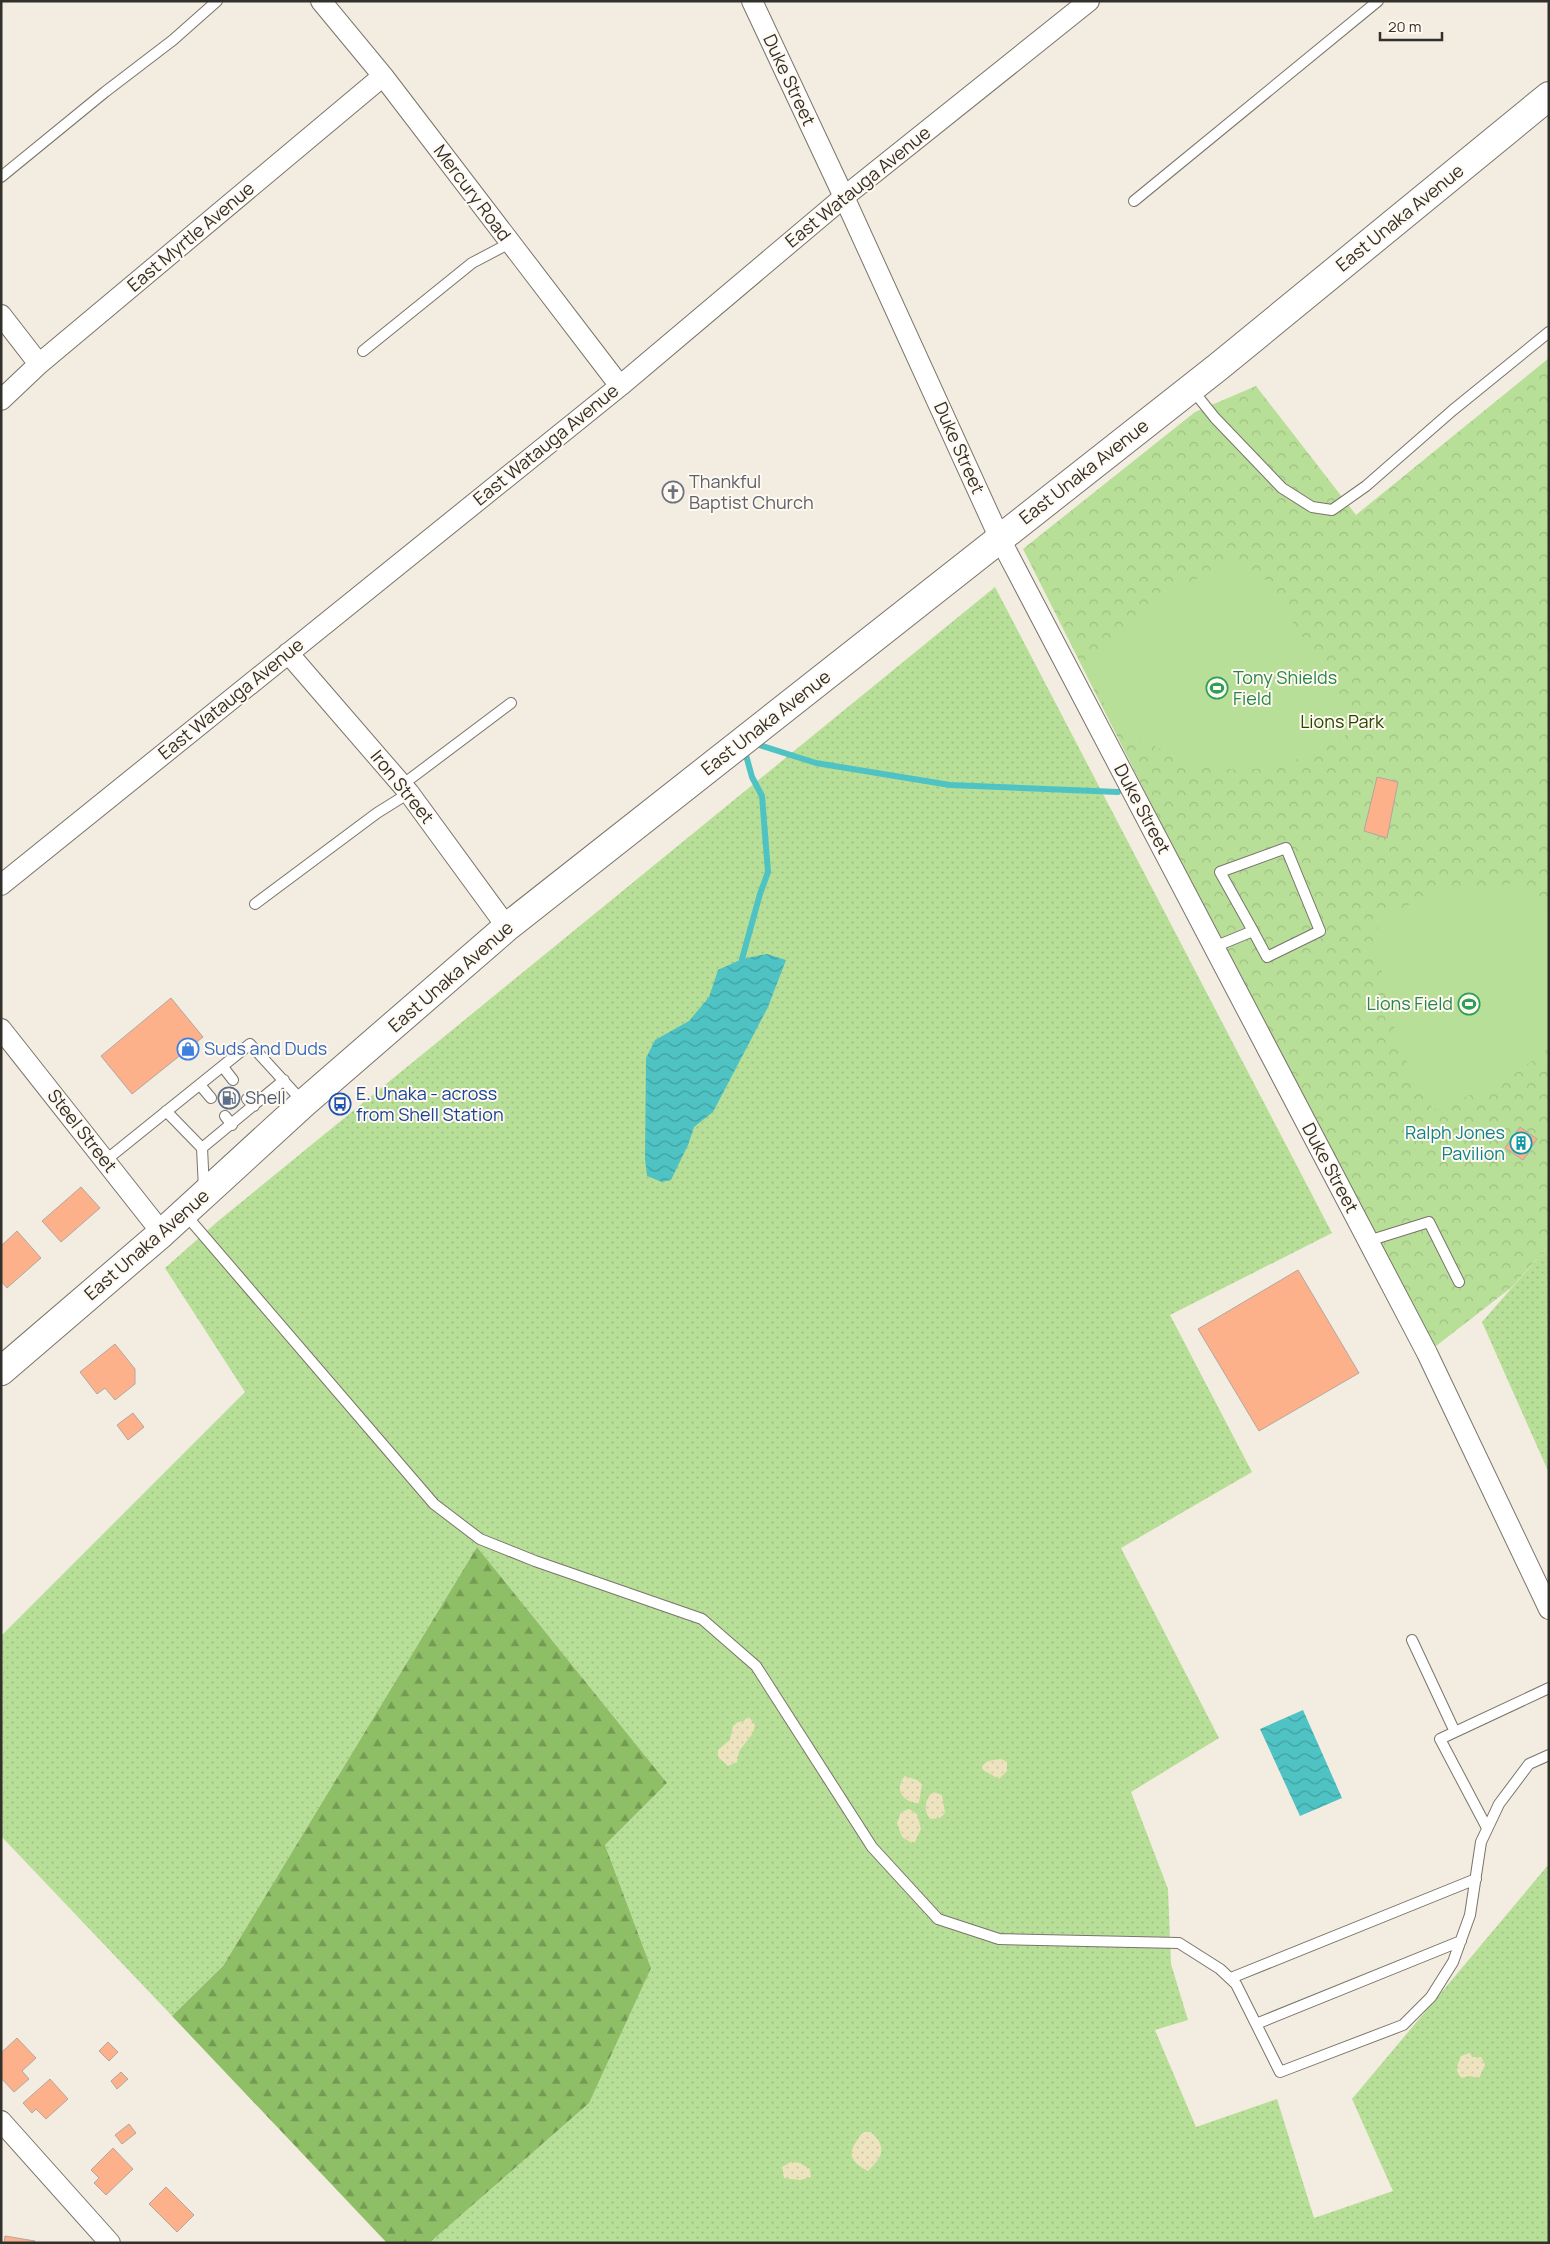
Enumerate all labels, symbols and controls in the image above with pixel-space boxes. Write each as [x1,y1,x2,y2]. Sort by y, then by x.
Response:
scale bar [1380,10,1442,42]
text: 20 m [1388,16,1421,37]
street label: Duke Street [758,30,822,129]
street label: East Watauga Avenue [780,120,935,252]
street label: Mercury Road [429,139,517,245]
street label: East Unaka Avenue [1330,158,1468,276]
street label: East Myrtle Avenue [122,176,259,296]
street label: East Watauga Avenue [468,378,623,510]
street label: Duke Street [929,398,991,497]
street label: East Unaka Avenue [1014,413,1153,529]
place label: Thankful Baptist Church [689,469,814,514]
church icon: Thankful Baptist Church [661,480,685,504]
street label: East Watauga Avenue [153,632,308,764]
street label: East Unaka Avenue [696,664,835,780]
place label: Tony Shields Field [1233,665,1337,710]
sports icon: Tony Shields Field [1205,676,1229,700]
park label: Lions Park [1300,709,1385,733]
street label: Iron Street [366,744,440,828]
street label: Duke Street [1109,759,1177,858]
street label: East Unaka Avenue [383,915,518,1037]
place label: Lions Field [1367,991,1453,1015]
sports icon: Lions Field [1457,992,1481,1016]
place label: Suds and Duds [204,1036,327,1060]
shop icon: Suds and Duds [176,1037,200,1061]
place label: E. Unaka - across from Shell Station [356,1081,504,1126]
street label: Steel Street [43,1084,123,1177]
place label: Shell [245,1085,286,1109]
fuel station icon: Shell [217,1086,241,1110]
bus stop icon: E. Unaka - across from Shell Station [328,1092,352,1116]
street label: Duke Street [1297,1118,1365,1217]
place label: Ralph Jones Pavilion [1405,1120,1505,1165]
building icon: Ralph Jones Pavilion [1509,1131,1533,1155]
street label: East Unaka Avenue [79,1183,214,1305]

